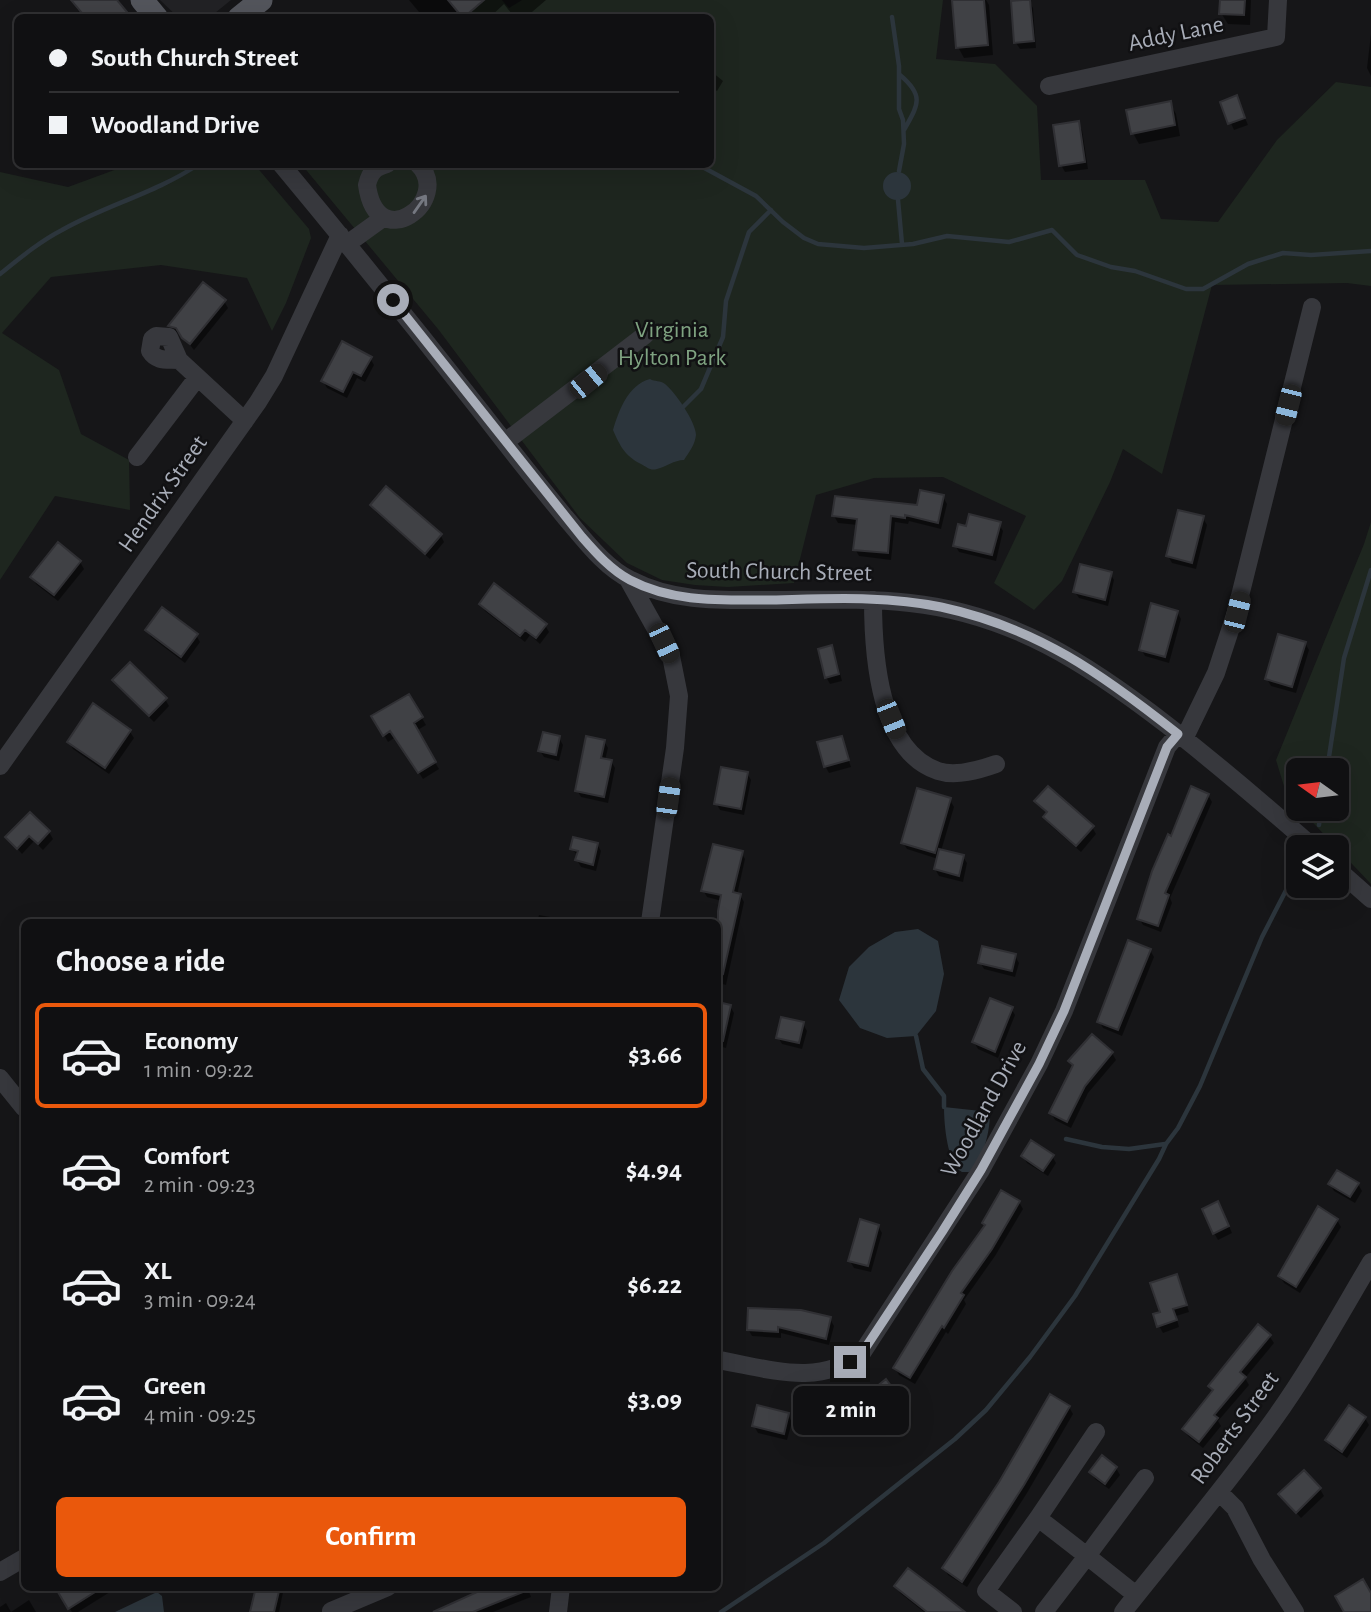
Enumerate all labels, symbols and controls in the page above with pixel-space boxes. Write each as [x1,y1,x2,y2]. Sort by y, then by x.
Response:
street label: Addy Lane [1126,12,1226,56]
text: South Church Street [91,45,298,71]
text: Woodland Drive [91,112,259,138]
one-way arrow [412,194,427,213]
route start [377,284,409,316]
park label: Virginia Hylton Park [618,318,726,370]
car [566,360,611,402]
car [1273,382,1304,428]
street label: Hendrix Street [114,431,212,557]
street label: South Church Street [686,558,872,586]
car [1222,589,1253,635]
car [646,620,683,666]
car [874,696,909,742]
north arrow [1286,758,1349,821]
map controls [1286,758,1349,898]
car [655,776,682,820]
button: layers [1286,835,1349,898]
text: Choose a ride [56,945,225,977]
icon: car [60,1024,123,1087]
text: Economy [144,1028,238,1054]
street label: Woodland Drive [937,1037,1031,1181]
text: $3.66 [628,1042,682,1068]
text: 1 min · 09:22 [144,1059,254,1082]
icon: car [60,1139,123,1202]
text: Comfort [144,1143,229,1169]
text: $4.94 [626,1157,682,1183]
text: 2 min · 09:23 [144,1174,255,1197]
icon: car [60,1254,123,1317]
text: XL [144,1258,171,1284]
text: $6.22 [627,1272,682,1298]
text: 3 min · 09:24 [144,1289,256,1312]
route end [834,1346,866,1378]
street label: Roberts Street [1186,1367,1284,1489]
icon: car [60,1369,123,1432]
text: Green [144,1373,206,1399]
callout: 2 min [792,1386,908,1436]
text: $3.09 [627,1387,682,1413]
text: 2 min [825,1399,877,1422]
text: 4 min · 09:25 [144,1404,256,1427]
button: Confirm [56,1497,686,1577]

